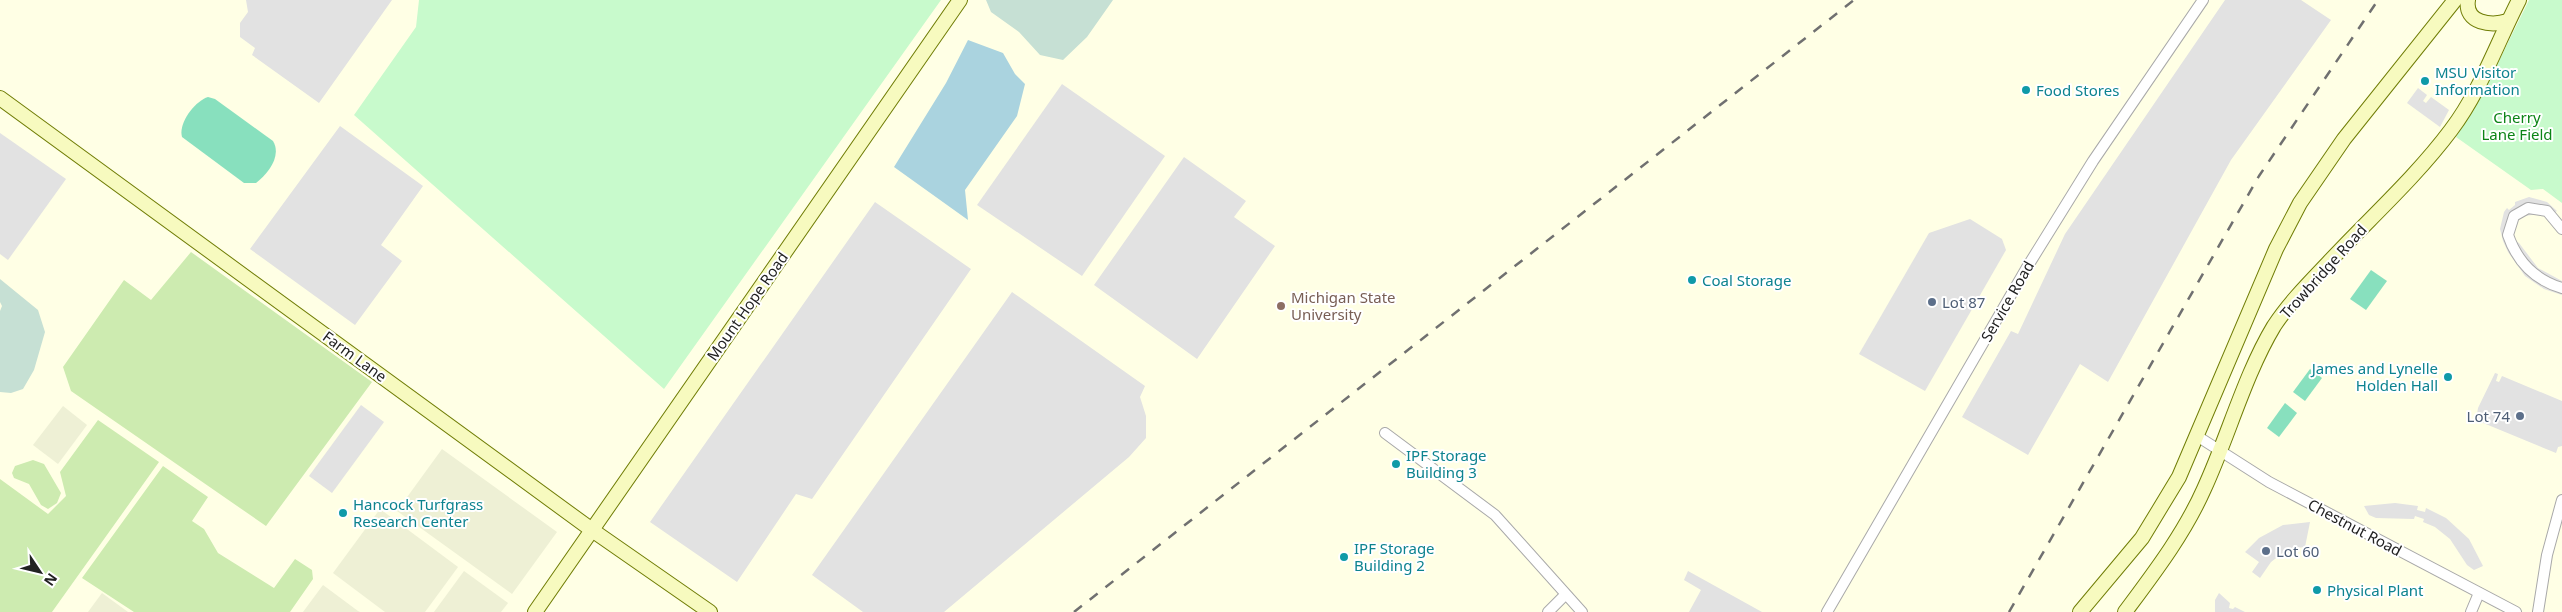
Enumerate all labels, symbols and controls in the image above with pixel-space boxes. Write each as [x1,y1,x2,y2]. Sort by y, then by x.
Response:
place label: MSU Visitor Information [2435,62,2520,99]
marker: MSU Visitor Information [2419,75,2431,87]
place label: Food Stores [2036,80,2119,100]
marker: Food Stores [2020,84,2032,96]
park label: Cherry Lane Field [2481,107,2553,144]
street label: Trowbridge Road [2275,220,2371,322]
street label: Mount Hope Road [702,248,792,364]
street label: Service Road [1976,257,2038,345]
place label: Coal Storage [1702,270,1791,290]
marker: Coal Storage [1686,274,1698,286]
place label: Michigan State University [1291,287,1396,324]
place label: Lot 87 [1942,292,1985,312]
marker: Lot 87 [1926,296,1938,308]
marker: Michigan State University [1275,300,1287,312]
street label: Farm Lane [319,326,391,386]
place label: James and Lynelle Holden Hall [2310,358,2438,395]
marker: James and Lynelle Holden Hall [2442,371,2454,383]
place label: Lot 74 [2467,406,2510,426]
marker: Lot 74 [2514,410,2526,422]
place label: IPF Storage Building 3 [1406,445,1487,482]
marker: IPF Storage Building 3 [1390,458,1402,470]
place label: Hancock Turfgrass Research Center [353,494,483,531]
street label: Chestnut Road [2305,494,2405,560]
marker: Hancock Turfgrass Research Center [337,507,349,519]
place label: IPF Storage Building 2 [1354,538,1435,575]
place label: Lot 60 [2276,541,2319,561]
marker: Lot 60 [2260,545,2272,557]
north arrow [15,547,65,597]
marker: IPF Storage Building 2 [1338,551,1350,563]
text: N [40,570,62,590]
place label: Physical Plant [2327,580,2424,600]
marker: Physical Plant [2311,584,2323,596]

